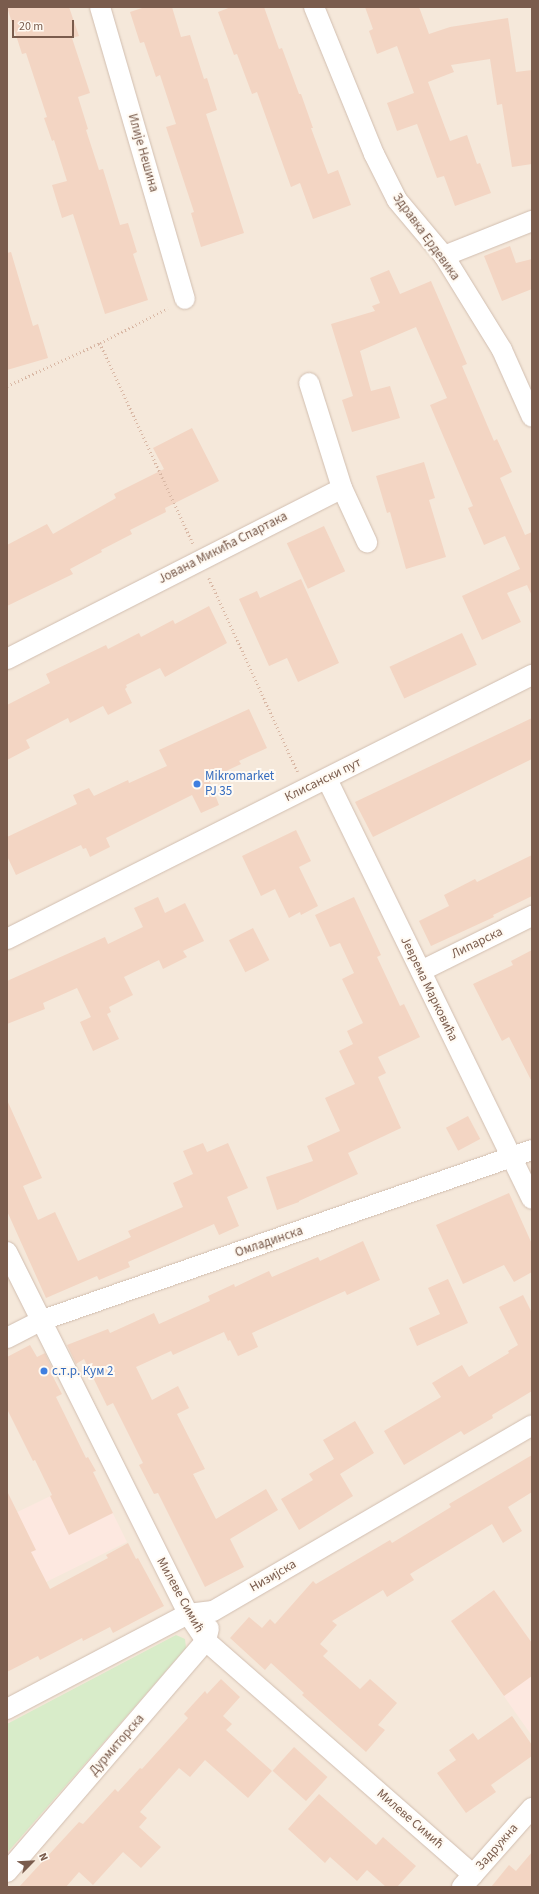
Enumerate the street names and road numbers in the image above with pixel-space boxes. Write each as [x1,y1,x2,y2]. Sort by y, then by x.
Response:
street label: Илије Нешина [124,112,162,194]
street label: Здравка Ердевика [389,190,463,284]
street label: Јована Микића Спартака [156,509,290,587]
street label: Клисански пут [282,755,364,805]
street label: Липарска [449,924,505,962]
street label: Јеврема Марковића [397,934,461,1044]
street label: Омладинска [233,1223,305,1261]
street label: Милеве Симић [153,1555,207,1635]
street label: Низијска [247,1556,299,1596]
street label: Дурмиторска [86,1711,148,1779]
street label: Милеве Симић [374,1786,446,1852]
street label: Задружна [473,1821,521,1873]

